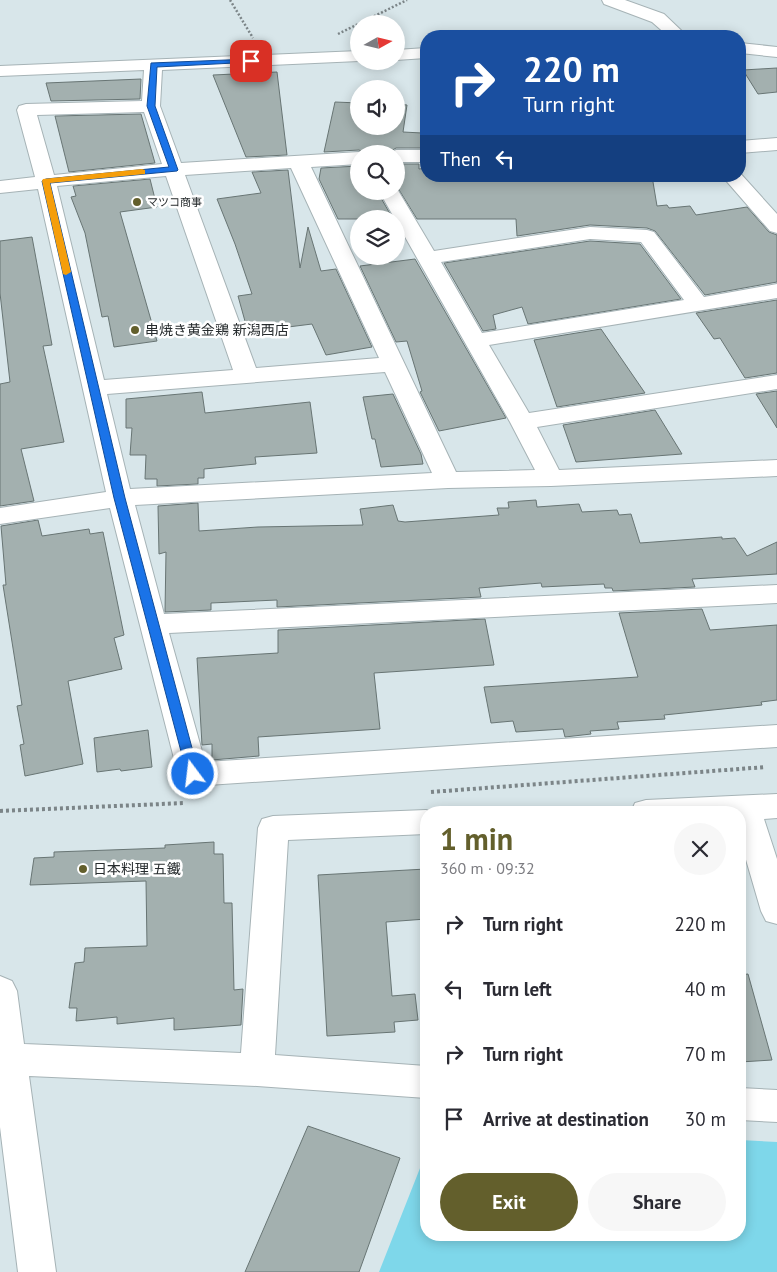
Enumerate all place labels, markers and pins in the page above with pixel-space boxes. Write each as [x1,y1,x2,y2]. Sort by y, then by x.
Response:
pin [230,40,272,82]
place label: マツコ商事 [147,195,202,209]
marker: マツコ商事 [131,196,143,208]
place label: 串焼き黄金鶏 新潟西店 [145,321,289,339]
marker: 串焼き黄金鶏 新潟西店 [129,324,141,336]
place label: 日本料理 五鐵 [93,860,181,878]
marker: 日本料理 五鐵 [77,863,89,875]

